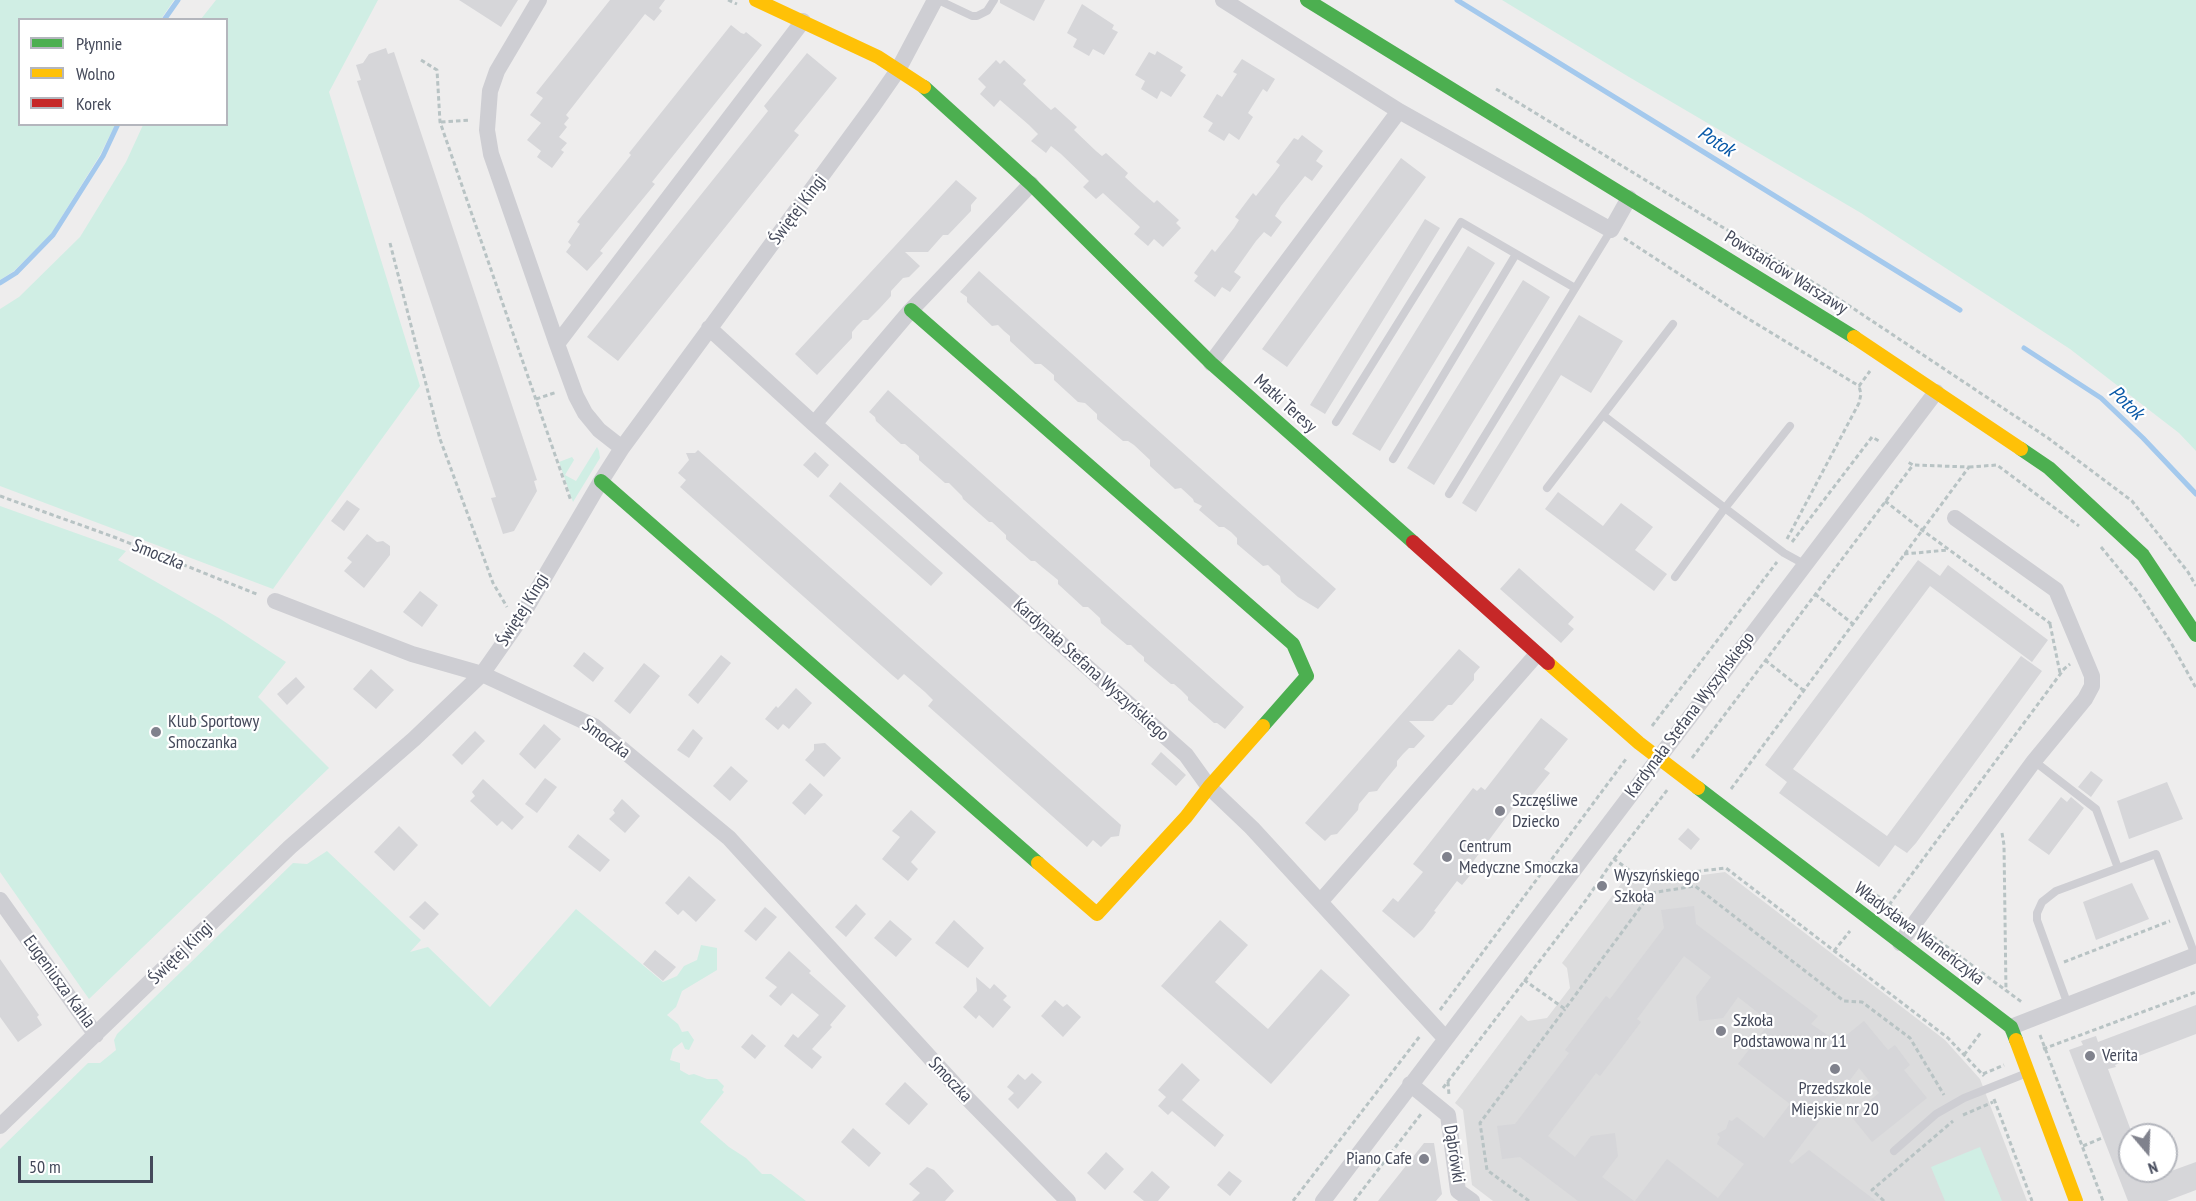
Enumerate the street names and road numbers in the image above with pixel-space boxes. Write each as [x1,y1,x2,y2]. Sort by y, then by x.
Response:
street label: Świętej Kingi [765,171,831,249]
street label: Powstańców Warszawy [1720,226,1852,320]
street label: Matki Teresy [1249,370,1321,438]
street label: Smoczka [129,535,187,575]
street label: Świętej Kingi [492,570,554,650]
street label: Kardynała Stefana Wyszyńskiego [1009,594,1173,746]
street label: Kardynała Stefana Wyszyńskiego [1621,628,1759,802]
street label: Smoczka [578,714,634,764]
street label: Władysława Warneńczyka [1850,878,1988,990]
street label: Świętej Kingi [144,917,218,989]
street label: Eugeniusza Kahla [18,932,100,1032]
street label: Smoczka [924,1053,976,1107]
street label: Dąbrówki [1439,1123,1469,1185]

